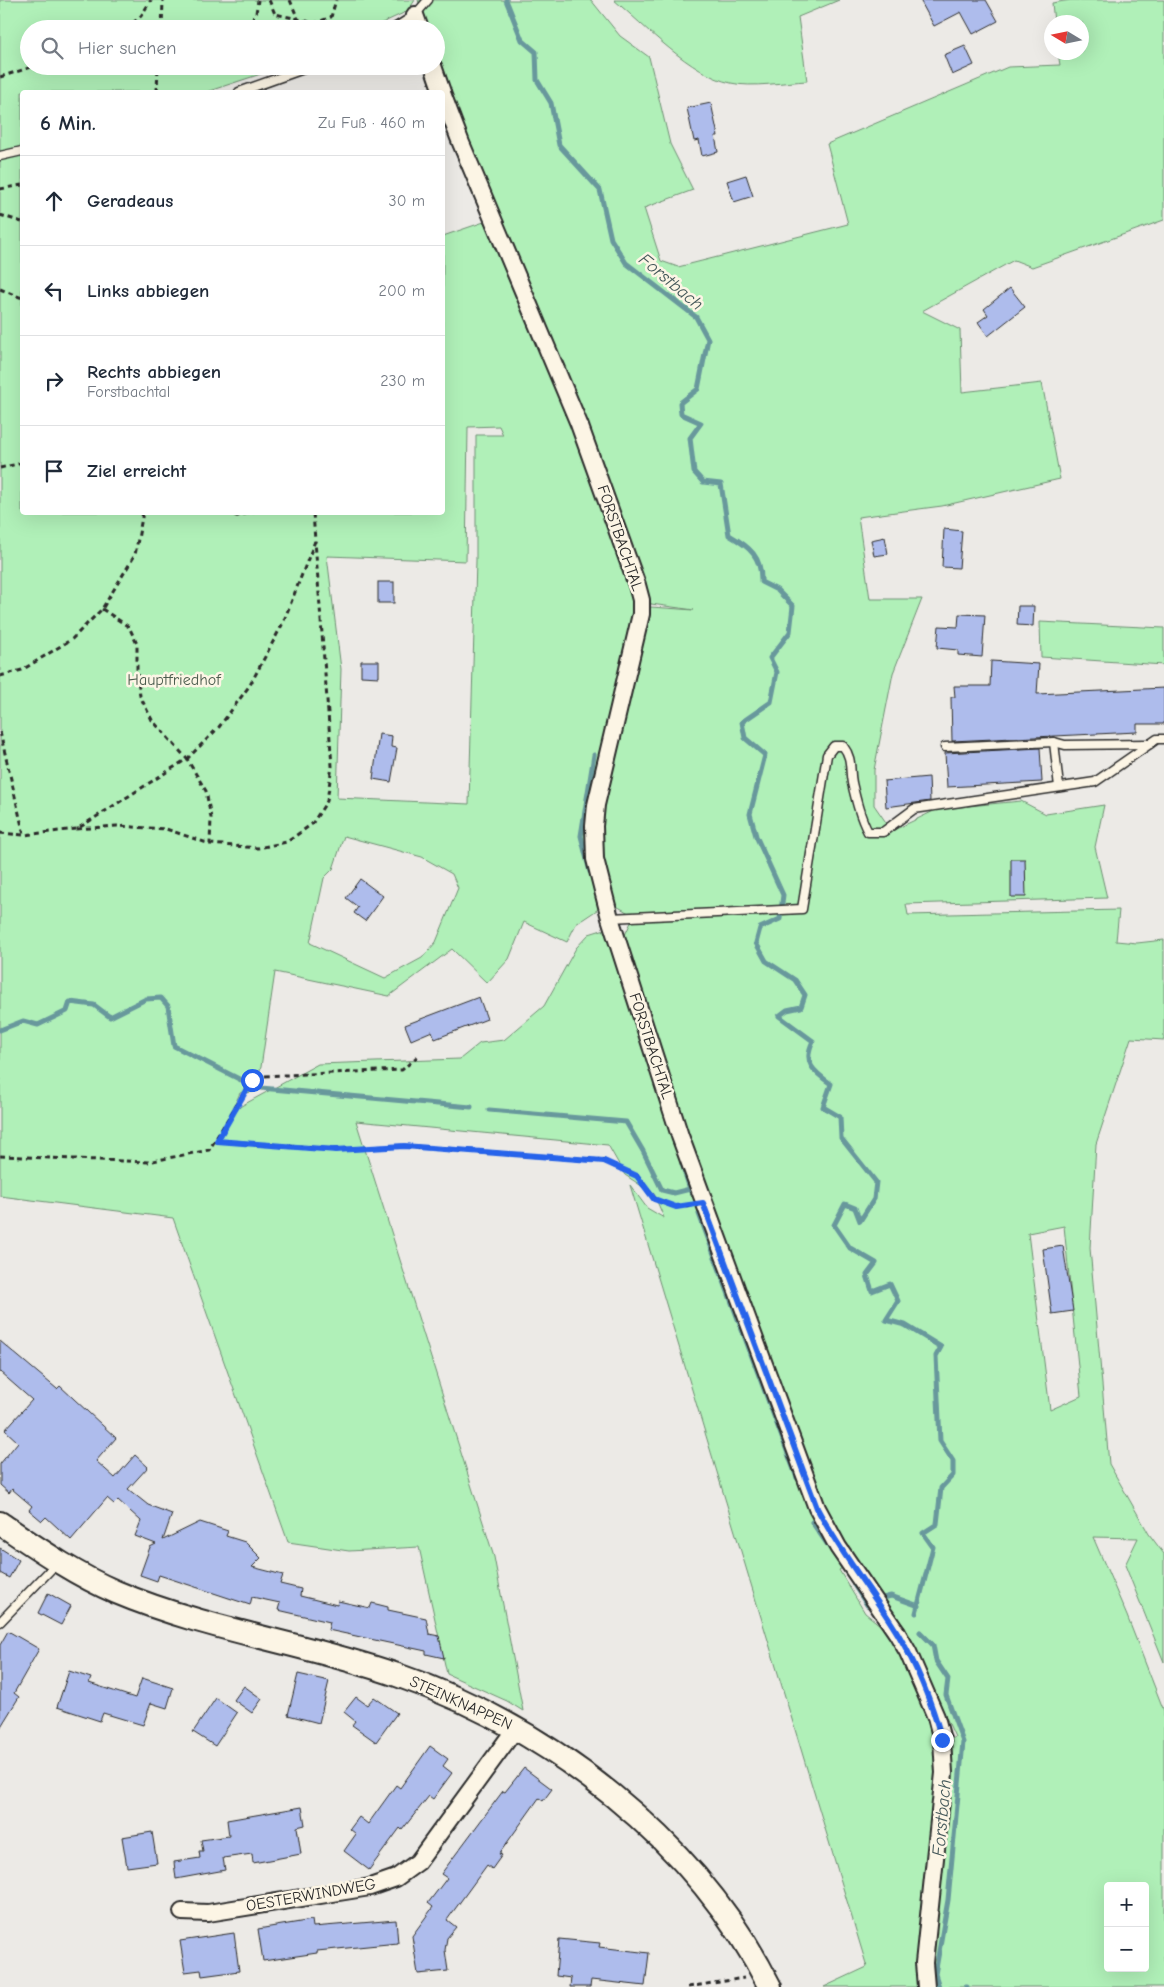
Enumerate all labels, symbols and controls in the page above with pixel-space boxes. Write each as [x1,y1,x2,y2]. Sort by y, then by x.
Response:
north arrow [1044,15,1089,60]
search box [20,20,445,75]
icon: search [38,34,66,62]
text: Hier suchen [78,37,176,59]
text: 6 Min. [40,111,96,135]
text: Zu Fuß · 460 m [318,114,425,132]
icon: ahead [40,187,68,215]
text: Geradeaus [87,190,173,212]
text: 30 m [389,192,425,210]
water label: Forstbach [635,249,707,315]
icon: left [40,277,68,305]
text: Links abbiegen [87,280,209,302]
text: 200 m [379,282,425,300]
text: Rechts abbiegen [87,361,221,383]
icon: right [40,367,68,395]
text: 230 m [380,372,425,390]
text: Forstbachtal [87,383,170,401]
icon: arrive [40,457,68,485]
text: Ziel erreicht [87,460,186,482]
street label: FORSTBACHTAL [593,483,647,593]
park label: Hauptfriedhof [127,671,222,689]
street label: FORSTBACHTAL [625,991,677,1101]
route start [241,1069,264,1092]
street label: STEINKNAPPEN [407,1672,515,1734]
route end [931,1729,954,1752]
water label: Forstbach [928,1779,956,1857]
street label: OESTERWINDWEG [245,1875,377,1915]
map controls [1104,1882,1149,1972]
button: + [1104,1882,1149,1927]
button: − [1104,1927,1149,1972]

